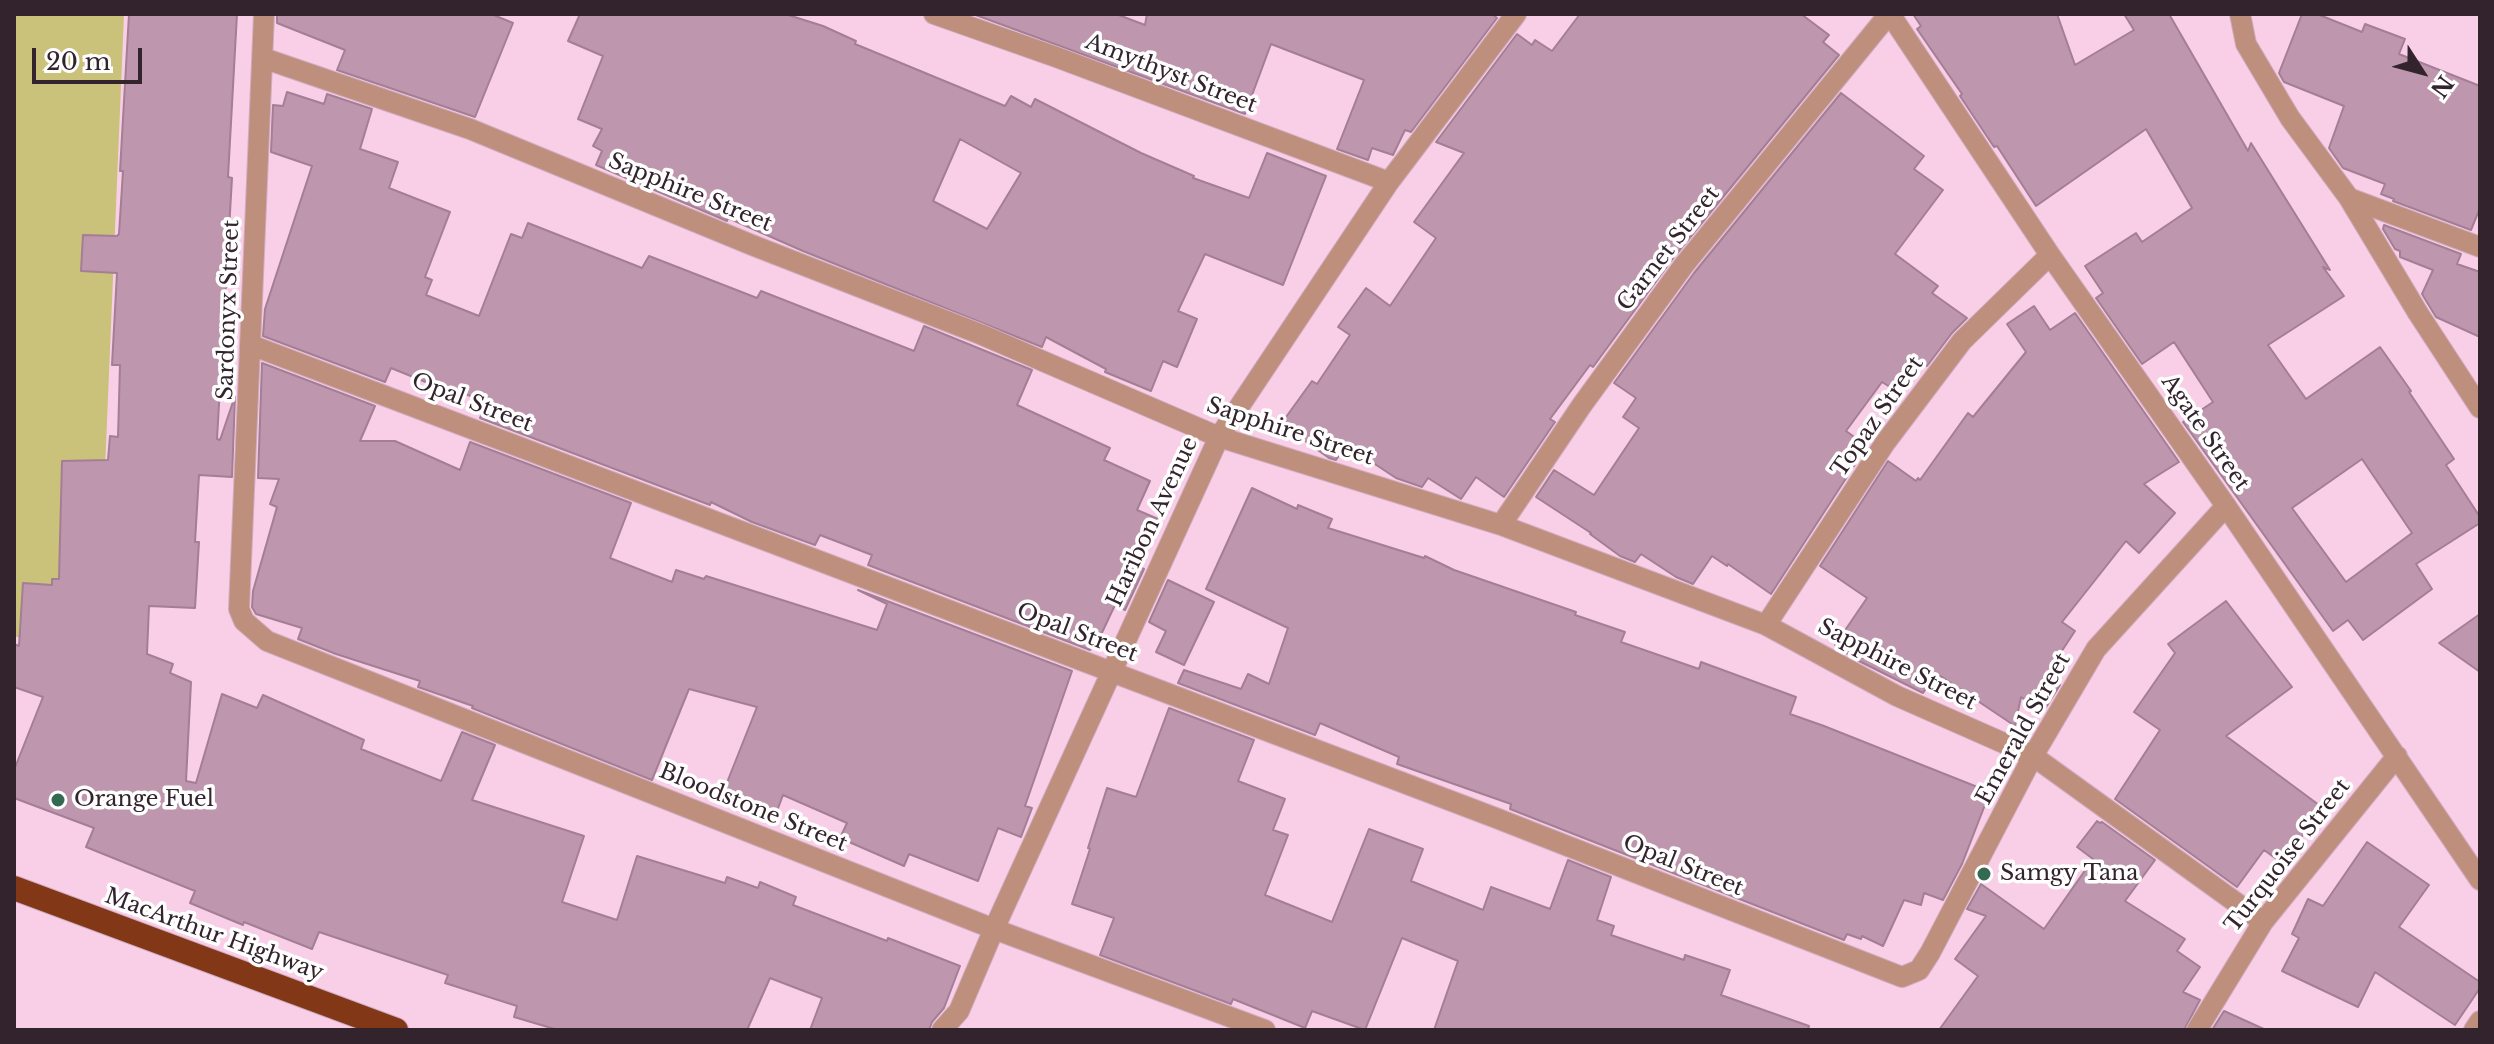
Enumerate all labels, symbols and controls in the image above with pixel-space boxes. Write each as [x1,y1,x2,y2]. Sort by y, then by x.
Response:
street label: Amythyst Street [1081,29,1261,119]
scale bar [36,32,146,82]
north arrow [2382,32,2462,112]
text: 20 m [46,47,111,76]
text: N [2425,70,2459,103]
street label: Sapphire Street [604,148,776,238]
street label: Garnet Street [1612,182,1726,316]
street label: Sardonyx Street [213,219,245,401]
street label: Topaz Street [1827,351,1929,483]
street label: Opal Street [408,368,536,438]
street label: Agate Street [2155,370,2255,496]
street label: Sapphire Street [1203,393,1377,471]
street label: Haribon Avenue [1102,433,1204,611]
street label: Opal Street [1013,598,1141,668]
street label: Sapphire Street [1813,614,1981,716]
street label: Emerald Street [1971,649,2077,809]
street label: Bloodstone Street [655,758,851,858]
street label: Turquoise Street [2220,774,2356,938]
place label: Orange Fuel [74,787,214,813]
marker: Orange Fuel [49,791,67,809]
street label: Opal Street [1619,830,1747,902]
place label: Samgy Tana [2000,861,2138,887]
marker: Samgy Tana [1975,865,1993,883]
street label: MacArthur Highway [101,883,327,987]

